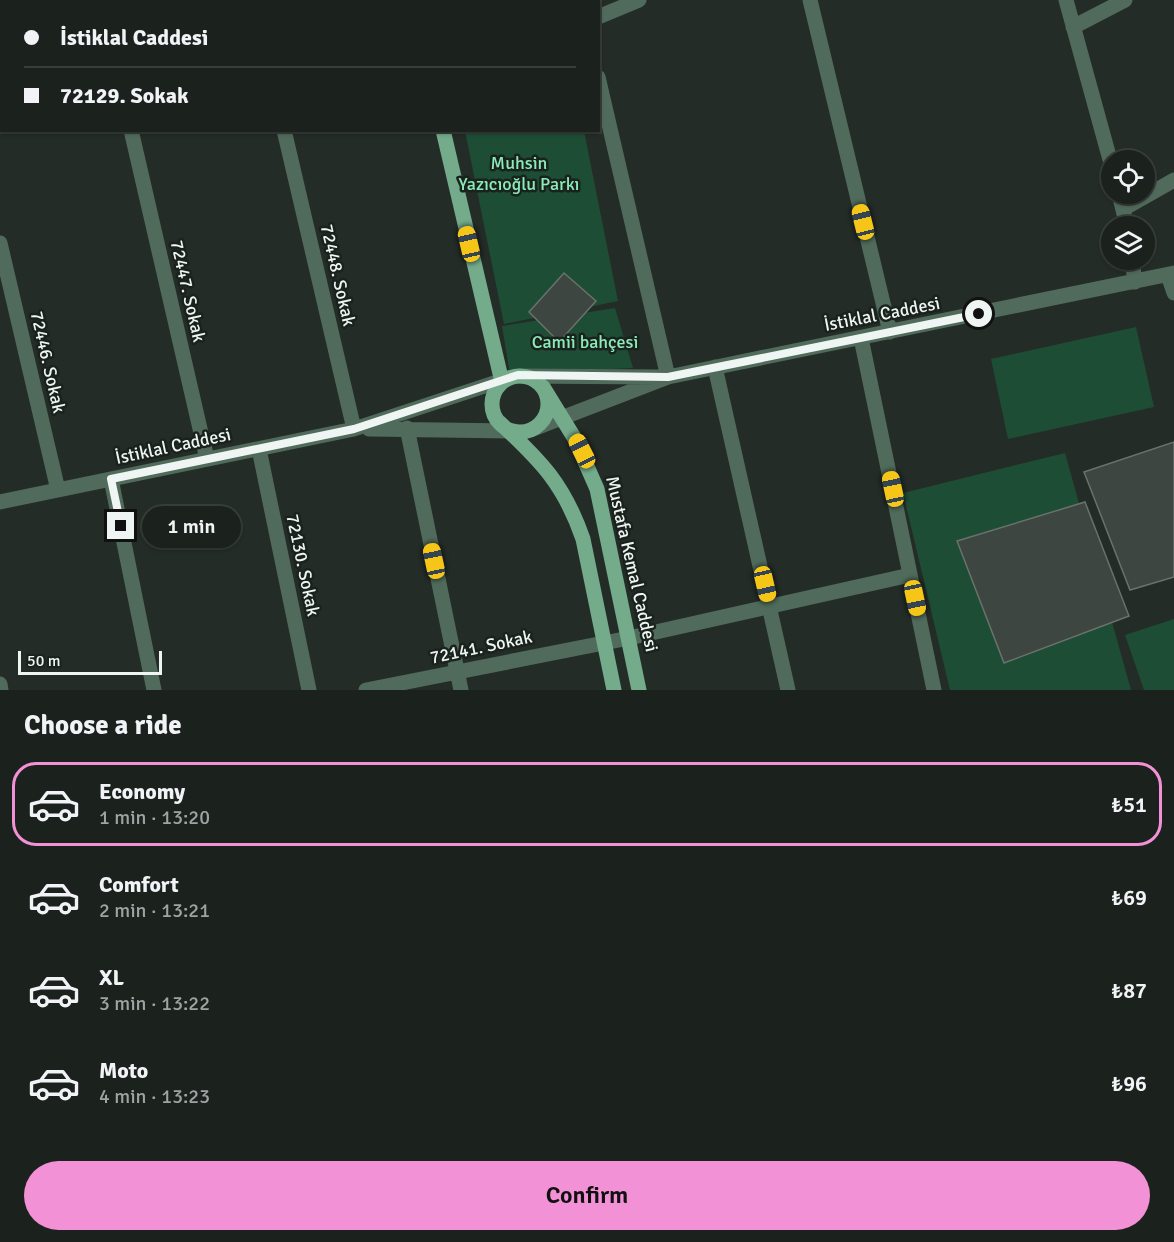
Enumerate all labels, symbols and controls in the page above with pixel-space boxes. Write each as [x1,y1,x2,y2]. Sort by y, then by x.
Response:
text: İstiklal Caddesi [60,24,208,51]
text: 72129. Sokak [60,82,189,109]
map controls [1101,150,1155,270]
button: locate [1101,150,1155,204]
park label: Muhsin Yazıcıoğlu Parkı [459,152,579,195]
car [850,202,876,242]
button: layers [1101,216,1155,270]
street label: 72448. Sokak [316,222,360,328]
car [456,224,482,264]
street label: 72447. Sokak [166,238,210,344]
street label: İstiklal Caddesi [822,292,942,336]
route start [965,300,992,327]
street label: 72446. Sokak [26,309,70,415]
park label: Camii bahçesi [532,331,638,353]
street label: İstiklal Caddesi [113,423,233,469]
car [566,431,598,471]
car [880,470,906,508]
street label: Mustafa Kemal Caddesi [601,474,663,654]
callout: 1 min [142,505,241,547]
route end [107,512,134,539]
street label: 72130. Sokak [281,512,325,618]
text: 1 min [168,514,215,539]
car [421,542,447,580]
car [752,564,778,604]
car [902,579,928,617]
street label: 72141. Sokak [428,625,534,669]
scale bar [18,648,162,676]
text: 50 m [27,651,61,671]
text: Choose a ride [24,709,182,742]
icon: car [27,777,81,831]
text: Economy [99,778,185,805]
text: ₺51 [1111,791,1147,818]
text: 1 min · 13:20 [99,805,210,830]
icon: car [27,870,81,924]
text: Comfort [99,871,179,898]
text: ₺69 [1111,884,1147,911]
text: 2 min · 13:21 [99,898,210,923]
icon: car [27,963,81,1017]
text: XL [99,964,124,991]
text: ₺87 [1111,977,1147,1004]
text: 3 min · 13:22 [99,991,210,1016]
icon: car [27,1056,81,1110]
text: Moto [99,1057,148,1084]
text: ₺96 [1111,1070,1147,1097]
text: 4 min · 13:23 [99,1084,210,1109]
button: Confirm [24,1161,1150,1230]

